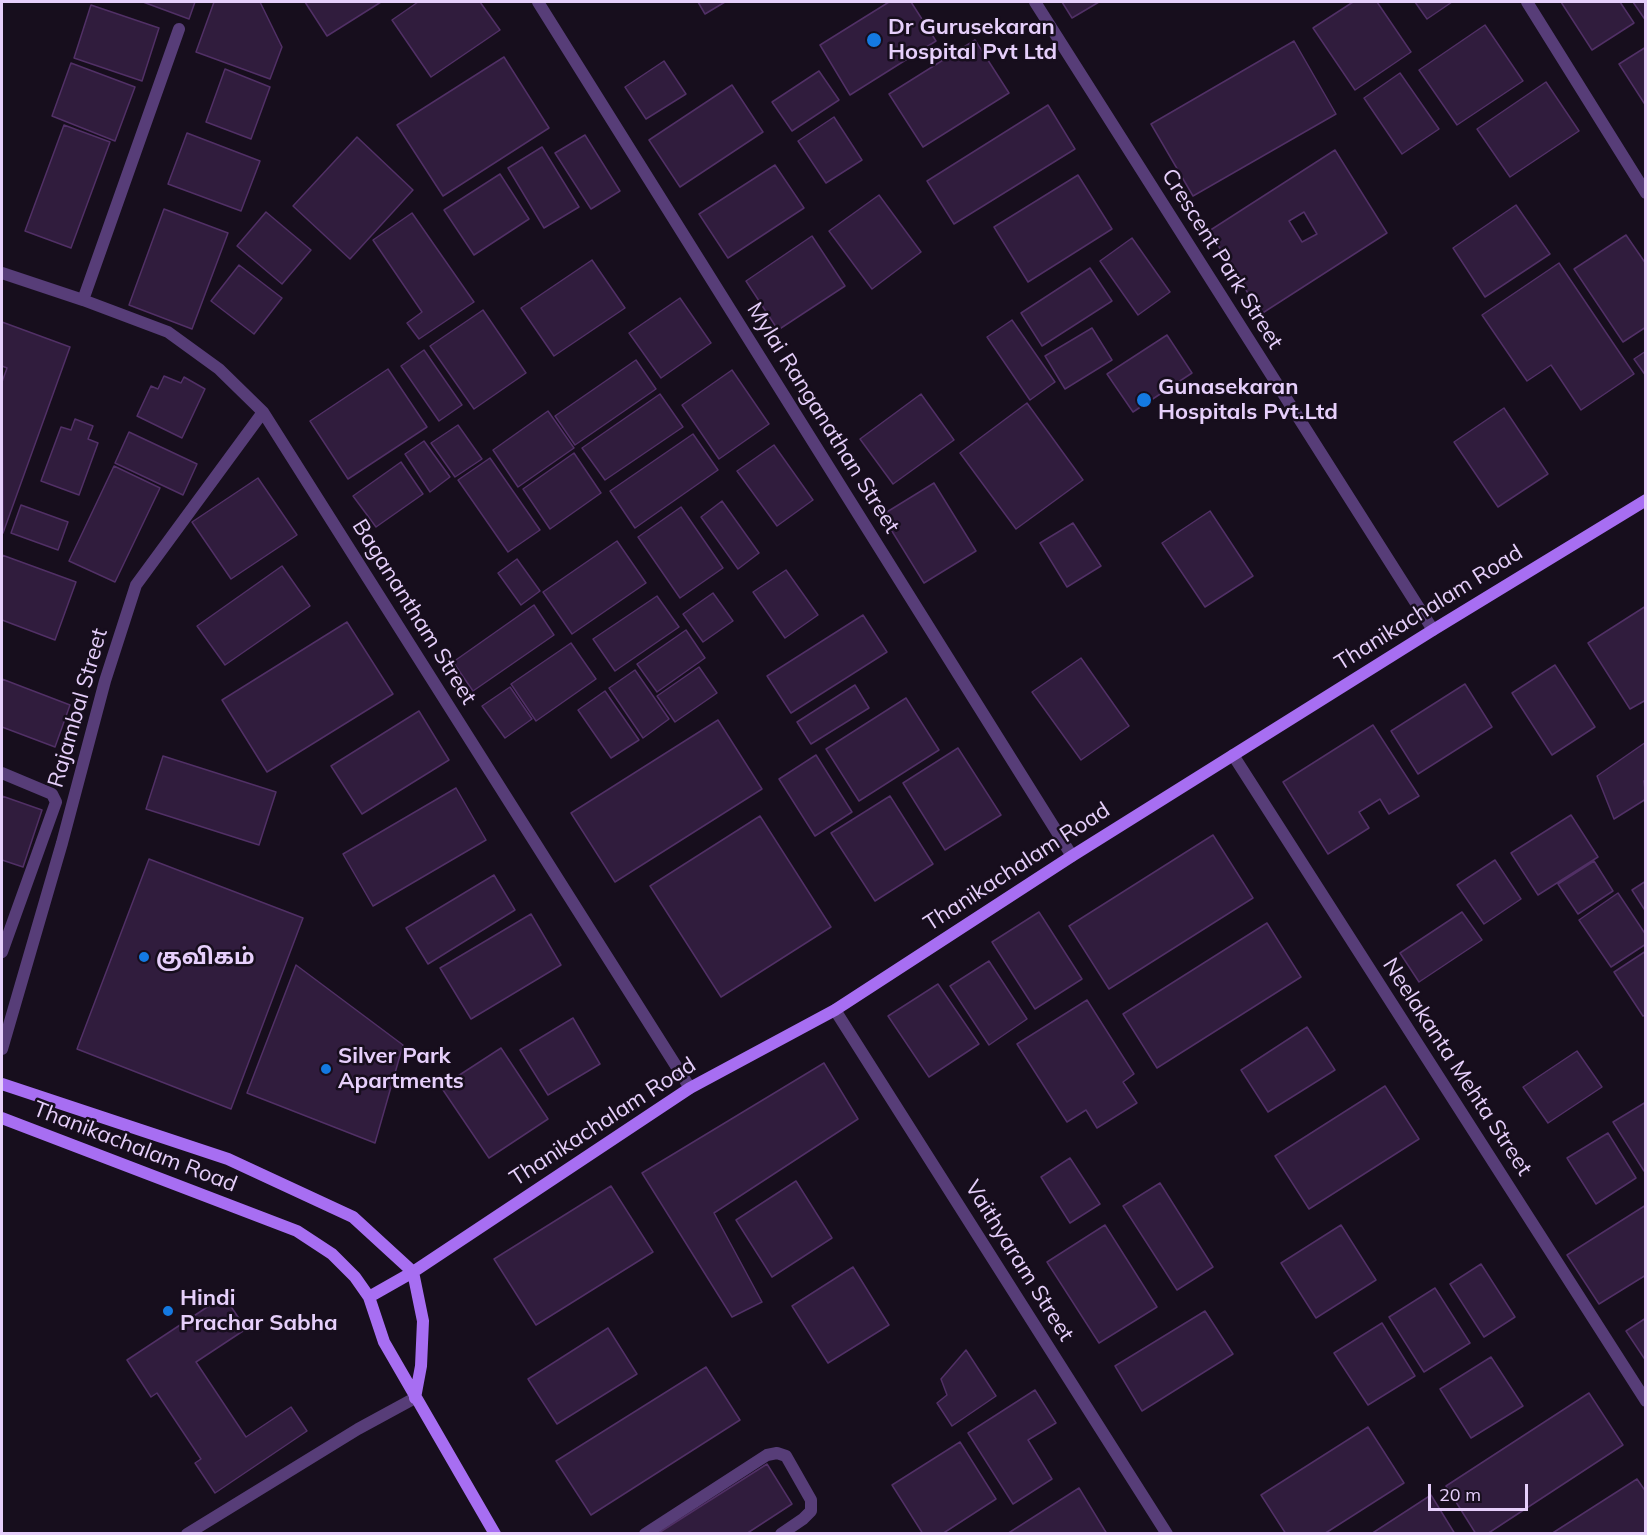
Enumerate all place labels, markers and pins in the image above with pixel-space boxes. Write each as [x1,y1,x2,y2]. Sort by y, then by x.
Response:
place label: Dr Gurusekaran Hospital Pvt Ltd [888,14,1057,66]
marker: Dr Gurusekaran Hospital Pvt Ltd [865,31,883,49]
place label: Gunasekaran Hospitals Pvt.Ltd [1158,374,1338,426]
marker: Gunasekaran Hospitals Pvt.Ltd [1135,391,1153,409]
place label: குவிகம் [156,944,254,970]
marker: குவிகம் [137,950,151,964]
place label: Silver Park Apartments [338,1043,464,1094]
marker: Silver Park Apartments [319,1062,333,1076]
place label: Hindi Prachar Sabha [180,1285,338,1336]
marker: Hindi Prachar Sabha [161,1304,175,1318]

